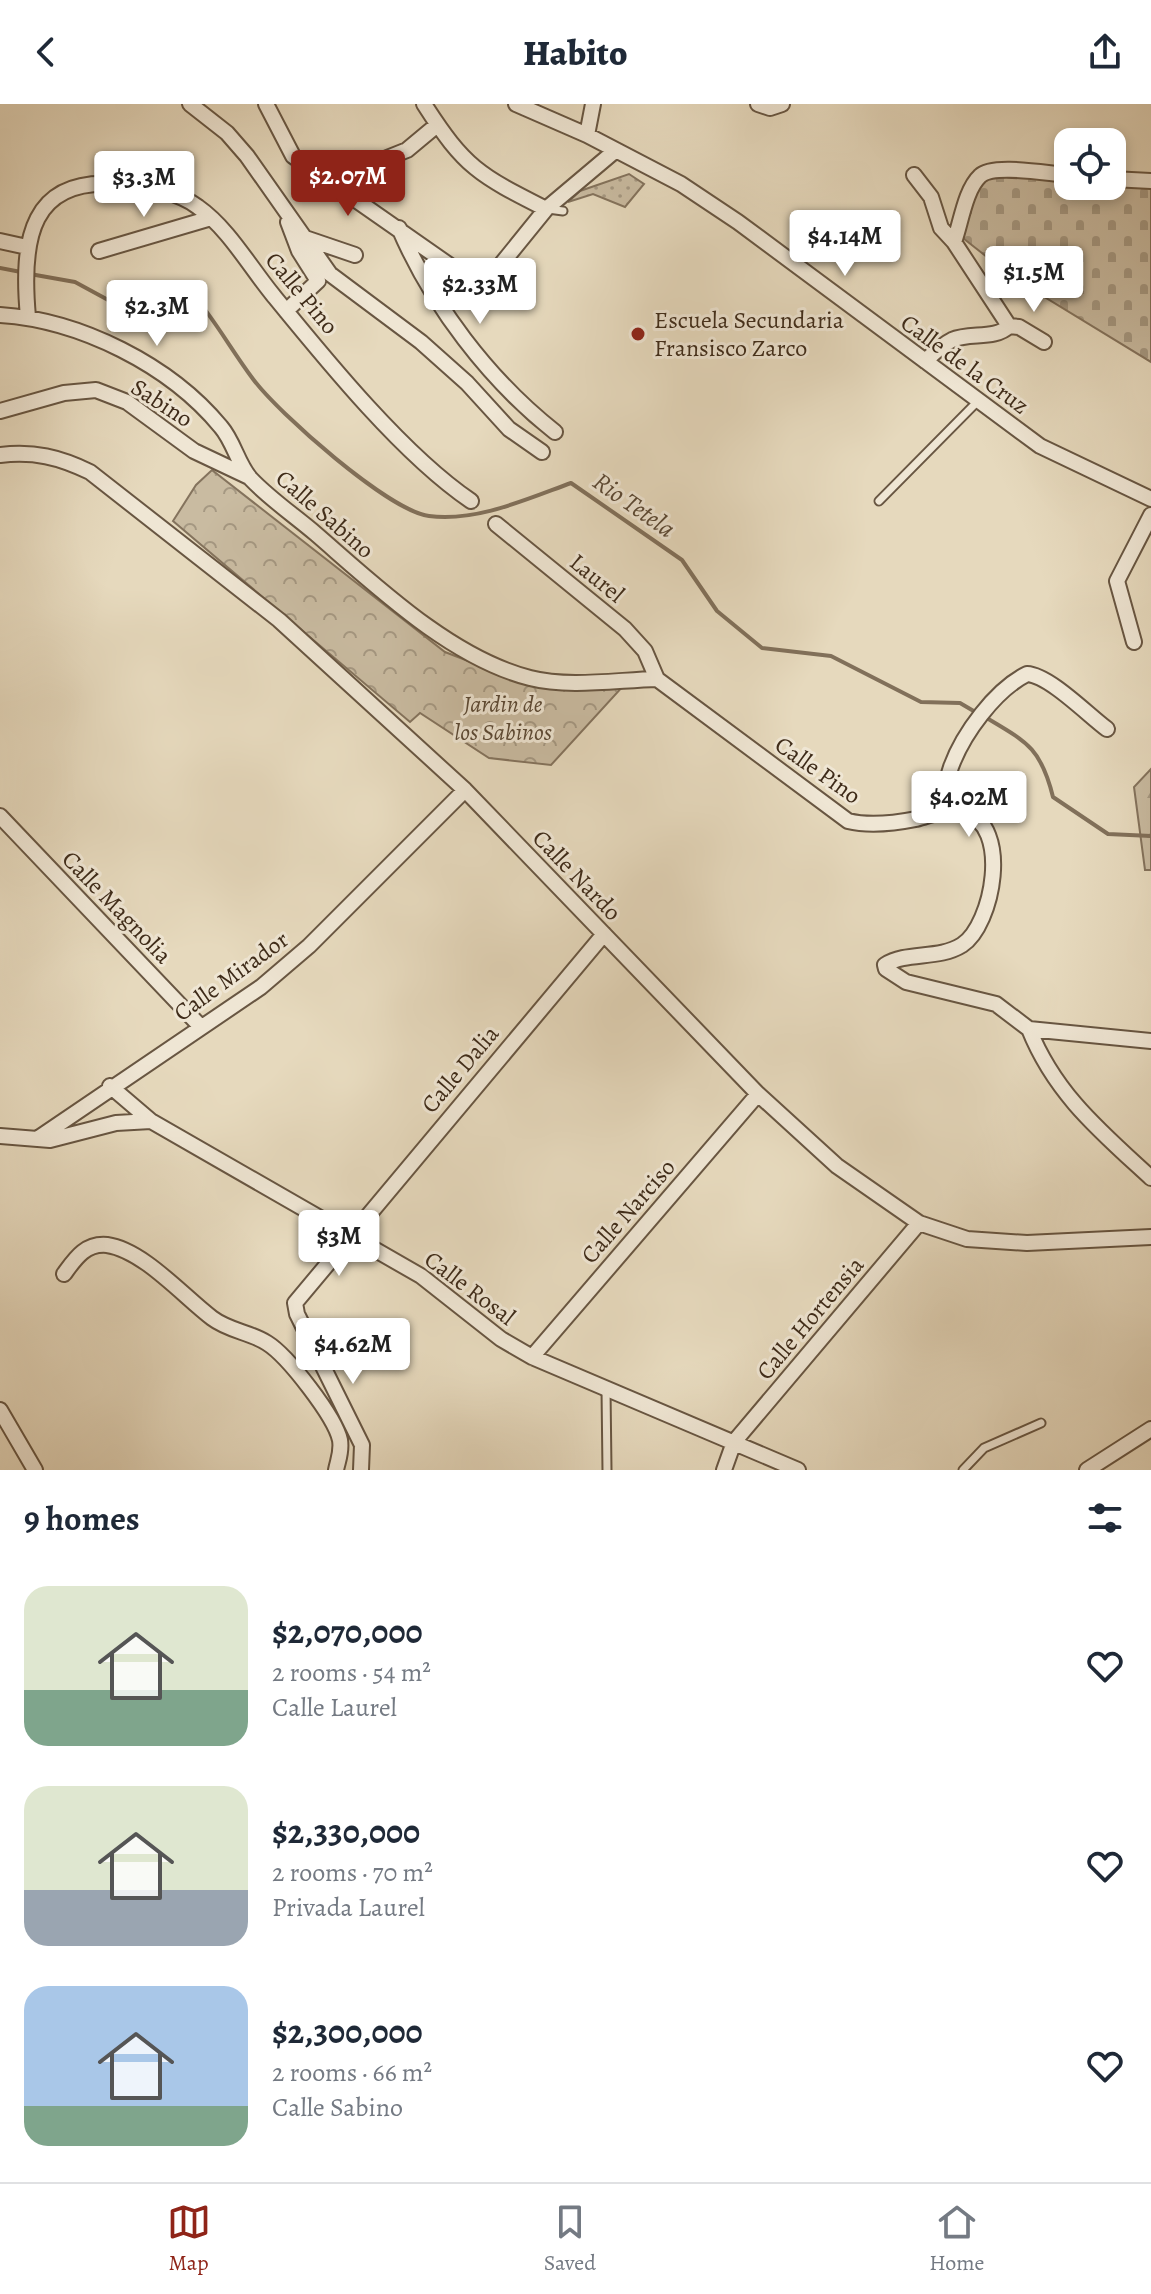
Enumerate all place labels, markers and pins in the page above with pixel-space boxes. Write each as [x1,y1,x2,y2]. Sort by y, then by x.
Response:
pin: $2.07M [283,150,413,218]
pin: $3.3M [88,151,200,219]
pin: $4.14M [780,210,910,278]
pin: $1.5M [978,246,1090,314]
pin: $2.33M [415,258,545,326]
pin: $2.3M [101,280,213,348]
place label: Escuela Secundaria Fransisco Zarco [654,304,845,364]
marker: Escuela Secundaria Fransisco Zarco [629,325,647,343]
pin: $4.02M [904,771,1034,839]
pin: $3M [300,1210,378,1278]
pin: $4.62M [288,1318,418,1386]

